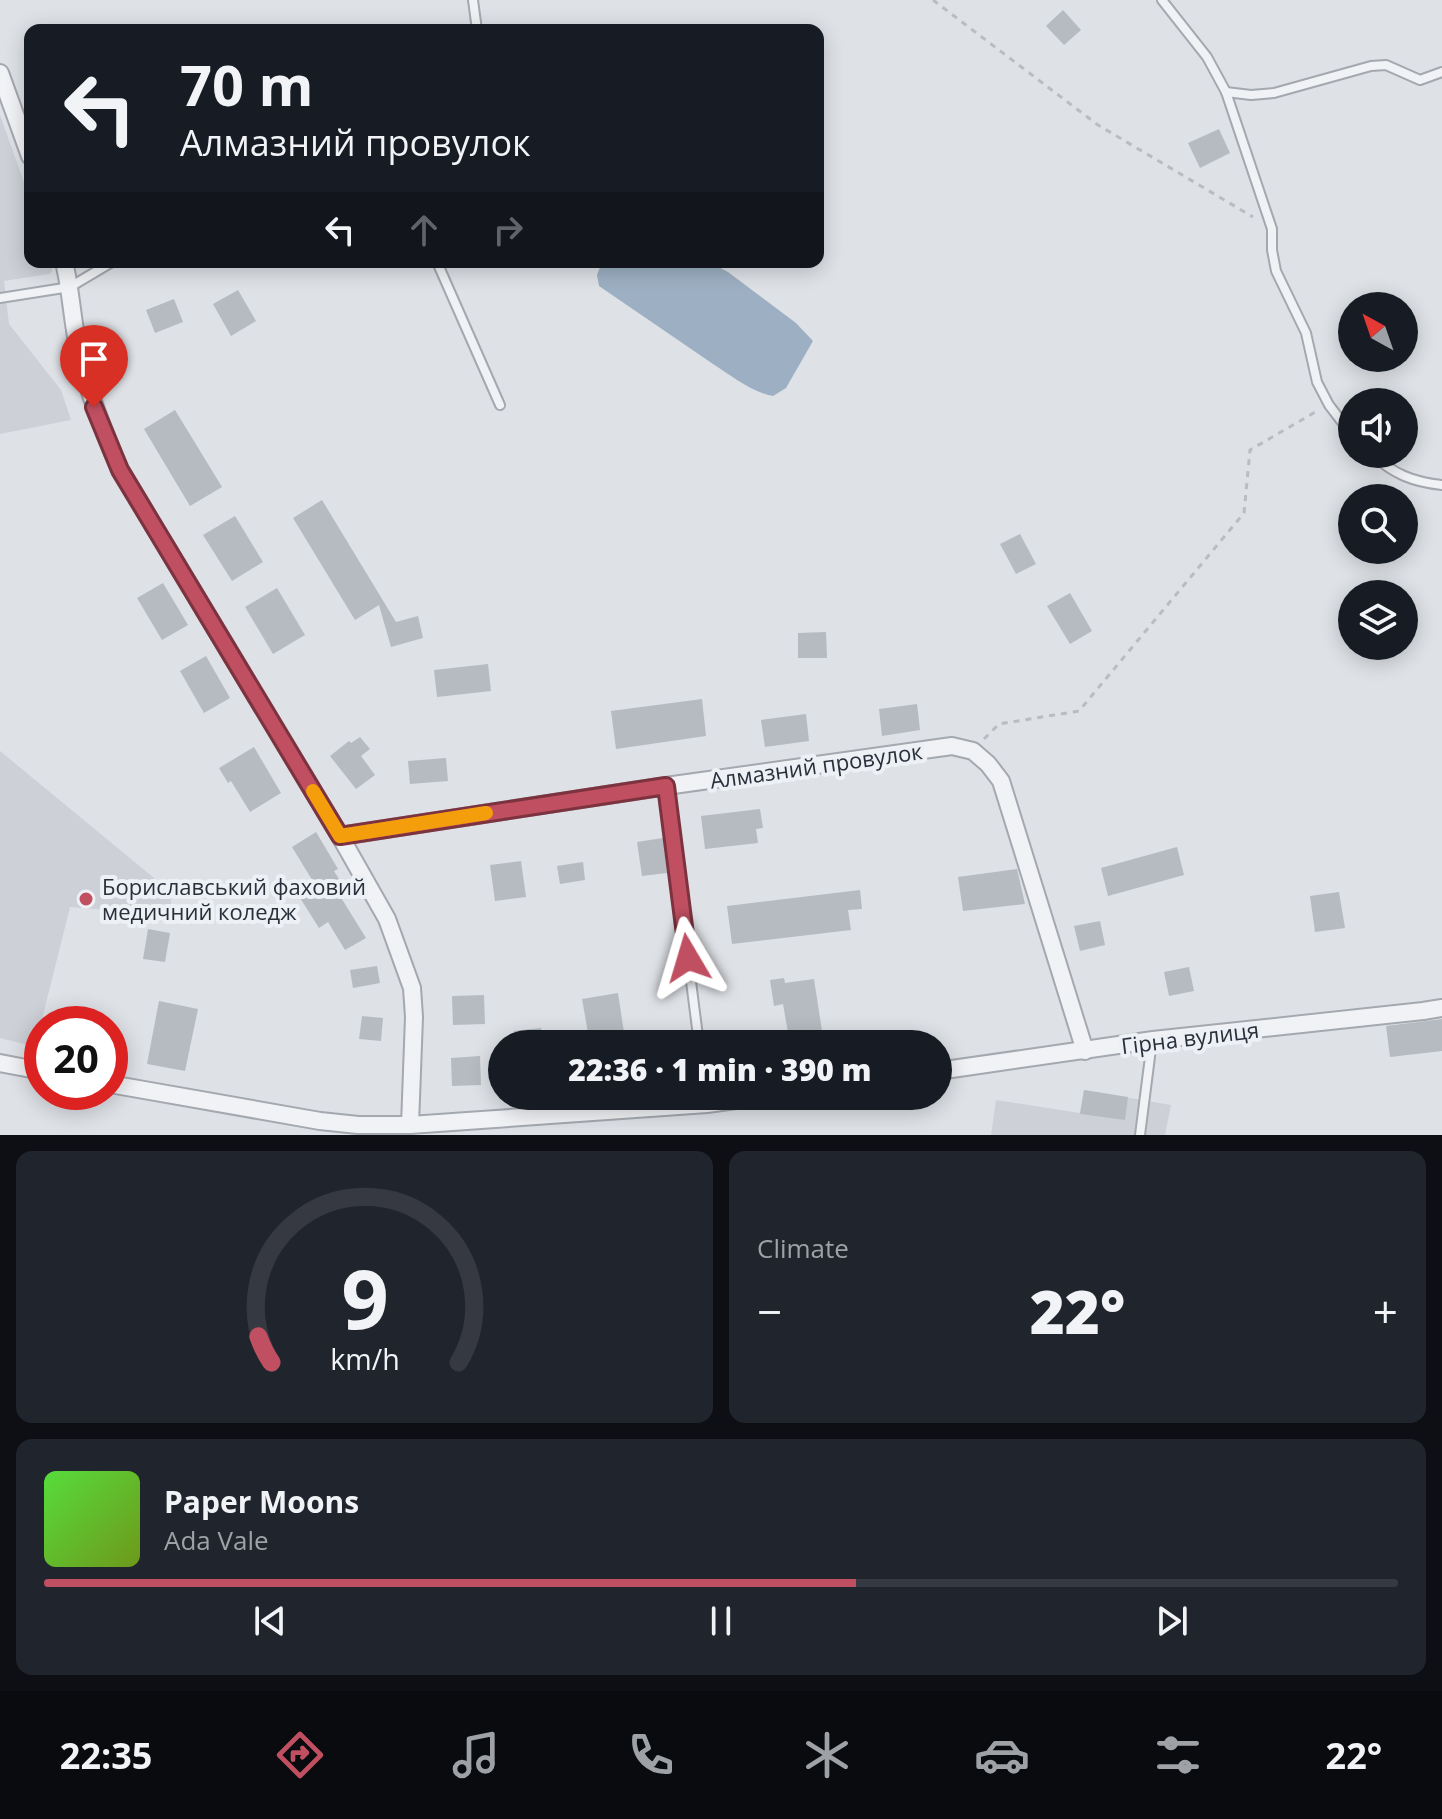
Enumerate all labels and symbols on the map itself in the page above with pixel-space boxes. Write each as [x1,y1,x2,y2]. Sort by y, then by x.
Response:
north arrow [1338,292,1418,372]
pin [60,325,128,407]
street label: Алмазний провулок [708,735,925,795]
place label: Бориславський фаховий медичний коледж [102,871,366,926]
marker: Бориславський фаховий медичний коледж [77,890,95,908]
position arrow [646,916,730,1000]
speed limit sign: 20 [24,1006,128,1110]
street label: Гірна вулиця [1119,1014,1261,1060]

